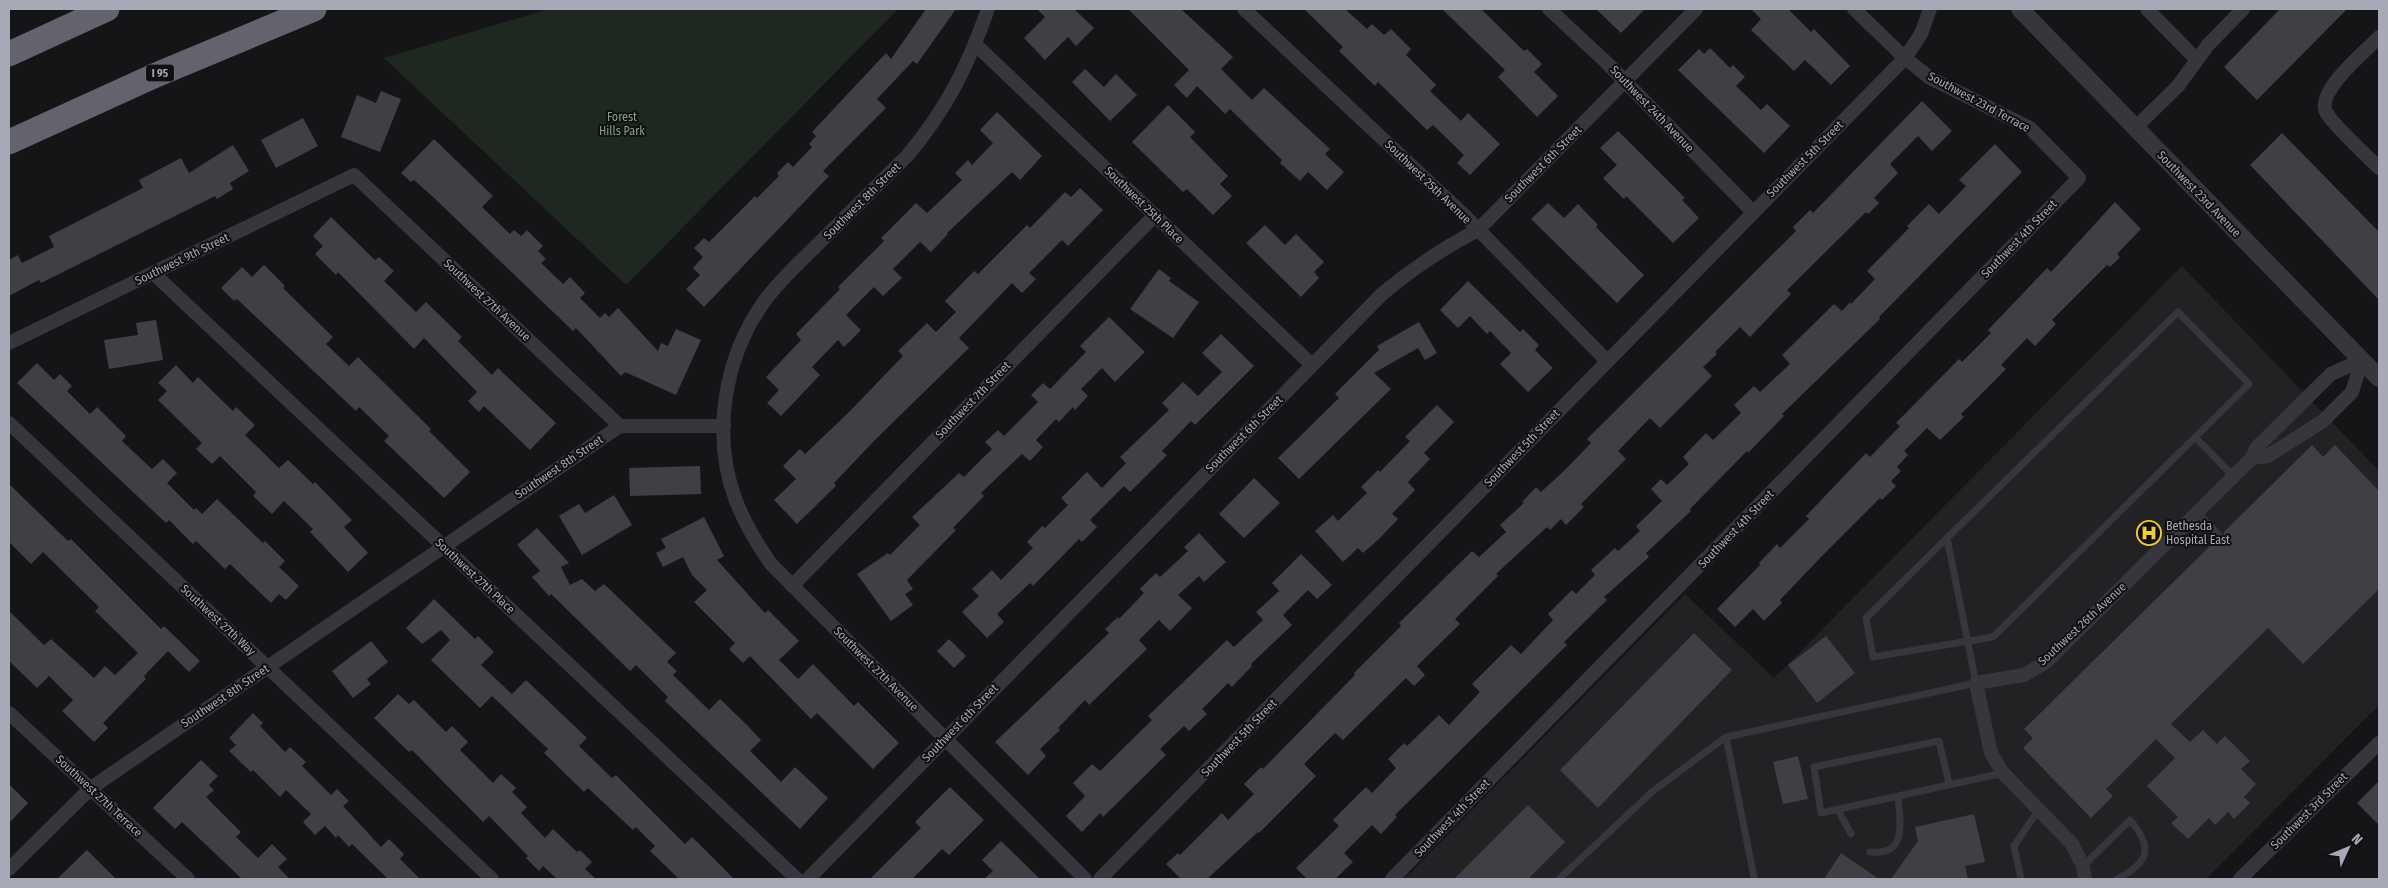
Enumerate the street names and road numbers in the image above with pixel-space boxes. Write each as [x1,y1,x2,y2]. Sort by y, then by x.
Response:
street label: Southwest 24th Avenue [1607,63,1697,155]
road number: I 95 [146,64,174,82]
street label: Southwest 23rd Terrace [1925,69,2033,135]
street label: Southwest 5th Street [1764,118,1846,200]
street label: Southwest 6th Street [1502,123,1584,205]
street label: Southwest 25th Avenue [1382,137,1474,227]
street label: Southwest 23rd Avenue [2154,148,2244,240]
street label: Southwest 8th Street [821,160,903,242]
street label: Southwest 25th Place [1102,164,1186,246]
street label: Southwest 4th Street [1978,197,2060,281]
street label: Southwest 9th Street [133,230,231,288]
street label: Southwest 27th Avenue [441,256,533,344]
street label: Southwest 7th Street [933,358,1013,442]
street label: Southwest 6th Street [1203,393,1285,475]
street label: Southwest 5th Street [1481,406,1563,490]
street label: Southwest 8th Street [512,432,606,502]
street label: Southwest 4th Street [1695,487,1777,571]
street label: Southwest 27th Place [432,536,518,616]
street label: Southwest 26th Avenue [2035,580,2129,668]
street label: Southwest 27th Way [178,582,259,659]
street label: Southwest 27th Avenue [831,624,921,714]
street label: Southwest 8th Street [178,661,272,731]
street label: Southwest 6th Street [919,681,1001,765]
street label: Southwest 5th Street [1198,696,1280,780]
street label: Southwest 27th Terrace [53,752,145,840]
street label: Southwest 3rd Street [2268,770,2350,852]
street label: Southwest 4th Street [1411,776,1493,860]

